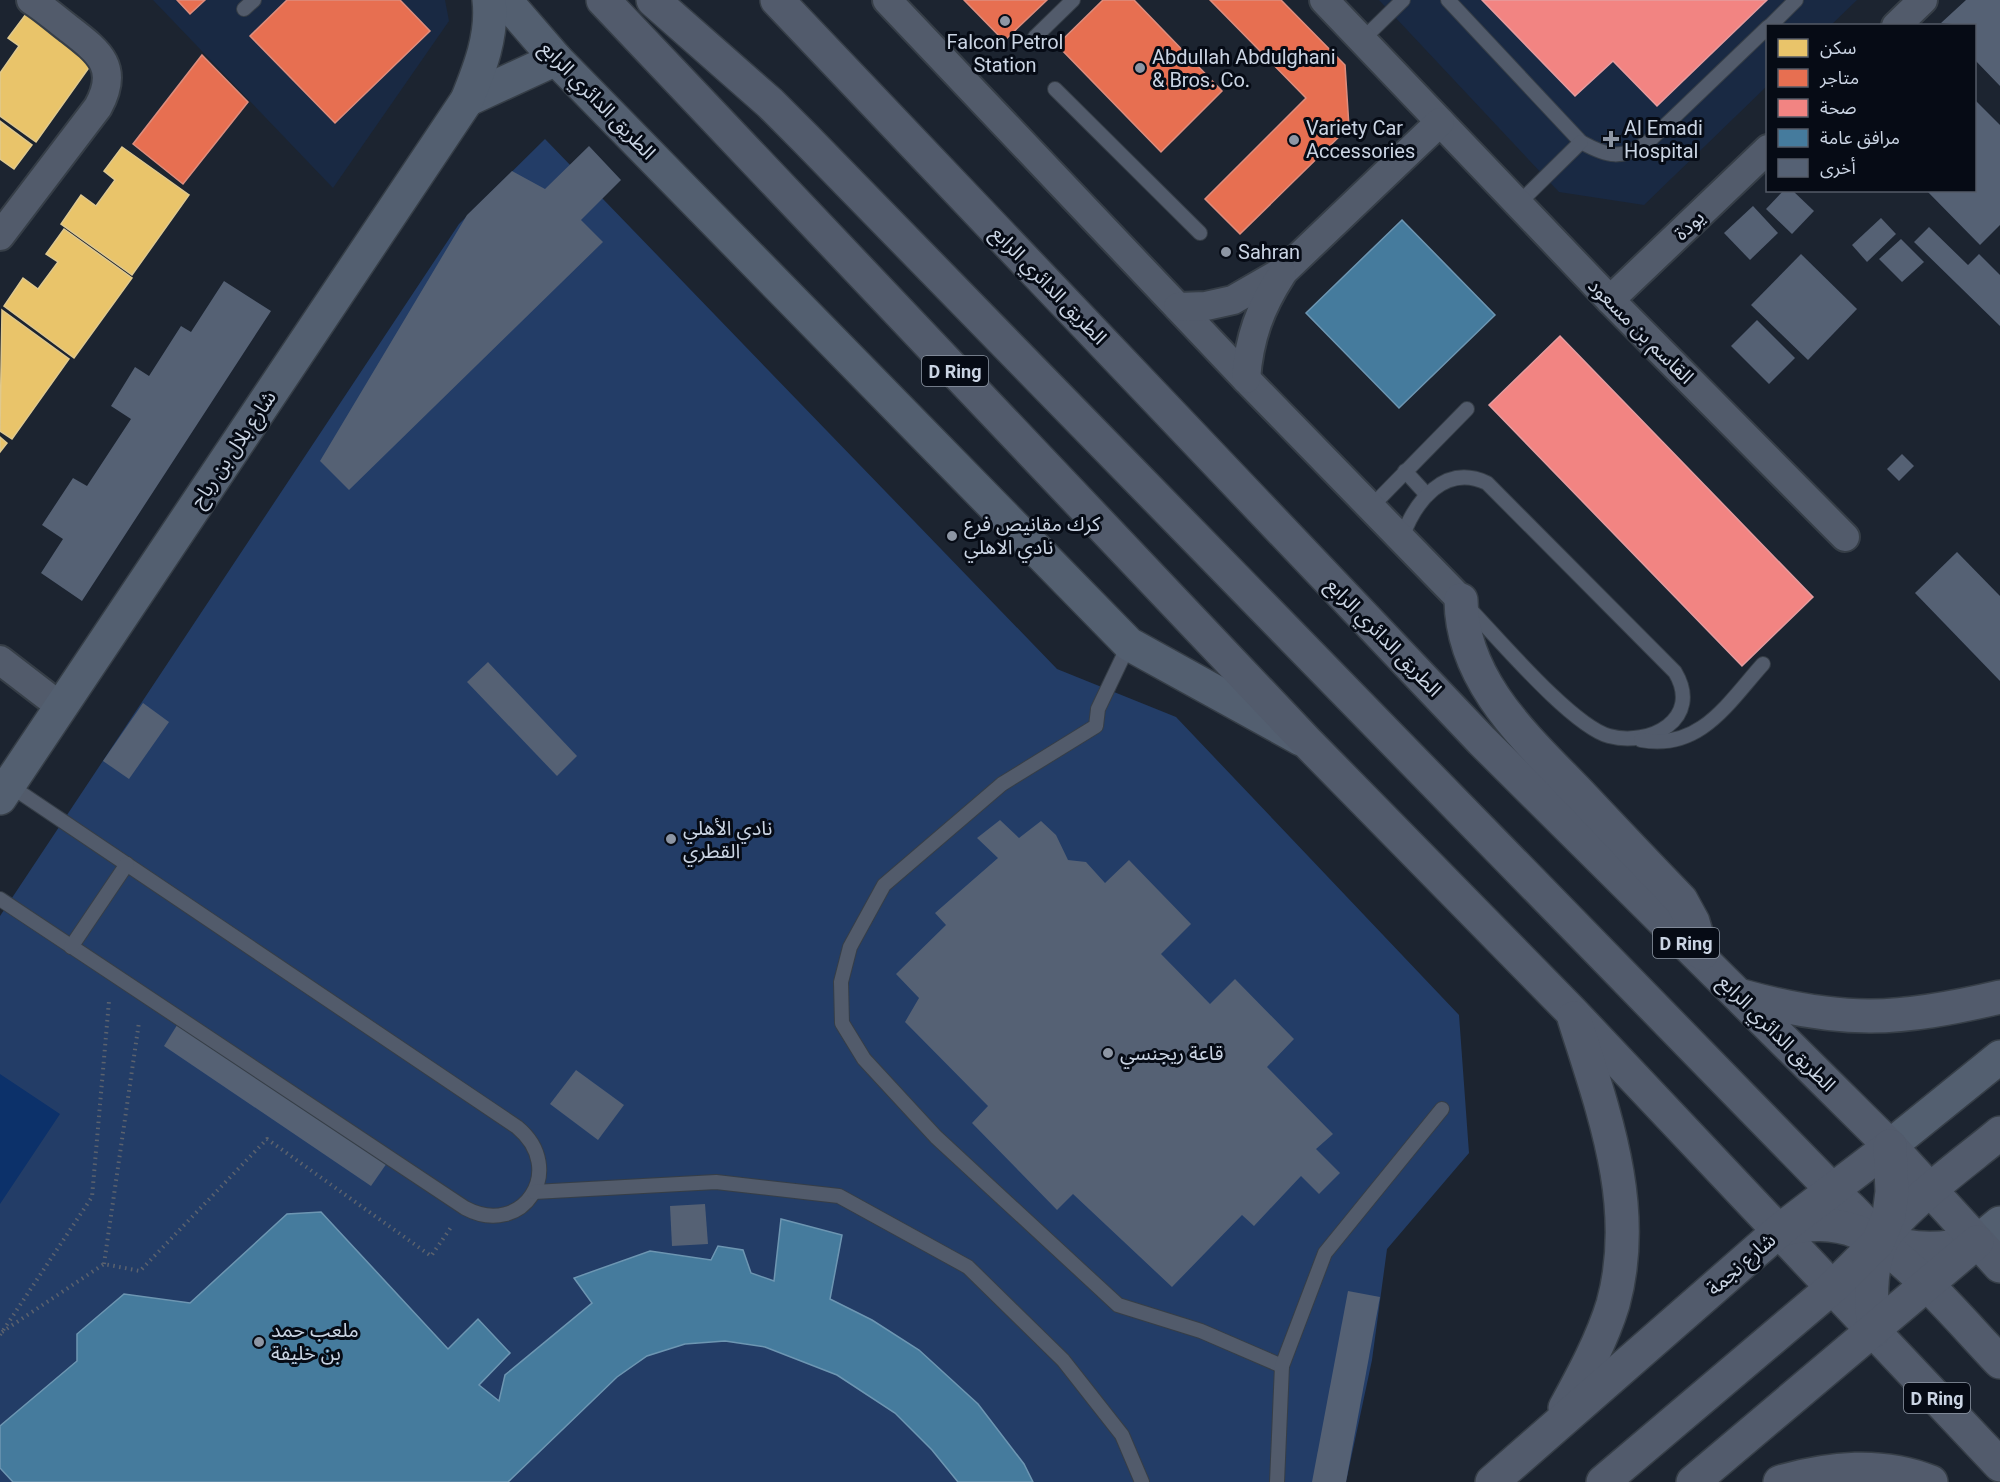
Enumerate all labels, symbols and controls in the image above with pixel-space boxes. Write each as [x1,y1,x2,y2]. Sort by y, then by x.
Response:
marker: Falcon Petrol Station [998,14,1012,28]
legend [1766,24,1976,192]
place label: Falcon Petrol Station [947,30,1063,77]
street label: الطريق الدائري الرابع [533,36,661,167]
text: سكن [1820,37,1856,59]
place label: Abdullah Abdulghani & Bros. Co. [1152,45,1336,92]
marker: Abdullah Abdulghani & Bros. Co. [1133,61,1147,75]
text: متاجر [1819,67,1859,89]
text: صحة [1820,97,1856,118]
place label: Variety Car Accessories [1306,116,1415,163]
place label: Al Emadi Hospital [1624,116,1703,163]
text: مرافق عامة [1820,127,1900,149]
marker: Al Emadi Hospital [1602,130,1620,148]
marker: Variety Car Accessories [1287,133,1301,147]
text: أخرى [1820,157,1856,179]
street label: يودة [1669,205,1709,245]
street label: الطريق الدائري الرابع [984,221,1112,352]
place label: Sahran [1238,240,1300,264]
marker: Sahran [1219,245,1233,259]
street label: القاسم بن مسعود [1581,273,1699,391]
road number: D Ring [922,356,988,386]
street label: شارع بلال بن رباح [185,386,283,514]
place label: كرك مقانيص فرع نادي الاهلي [964,512,1101,563]
marker: كرك مقانيص فرع نادي الاهلي [945,529,959,543]
street label: الطريق الدائري الرابع [1319,573,1447,704]
place label: نادي الأهلي القطري [683,816,773,867]
marker: نادي الأهلي القطري [664,832,678,846]
road number: D Ring [1653,928,1719,958]
street label: الطريق الدائري الرابع [1711,970,1840,1099]
place label: قاعة ريجنسي [1120,1041,1224,1069]
marker: قاعة ريجنسي [1101,1046,1115,1060]
street label: شارع نجمة [1702,1228,1782,1303]
place label: ملعب حمد بن خليفة [271,1318,359,1365]
marker: ملعب حمد بن خليفة [252,1335,266,1349]
road number: D Ring [1904,1383,1970,1413]

